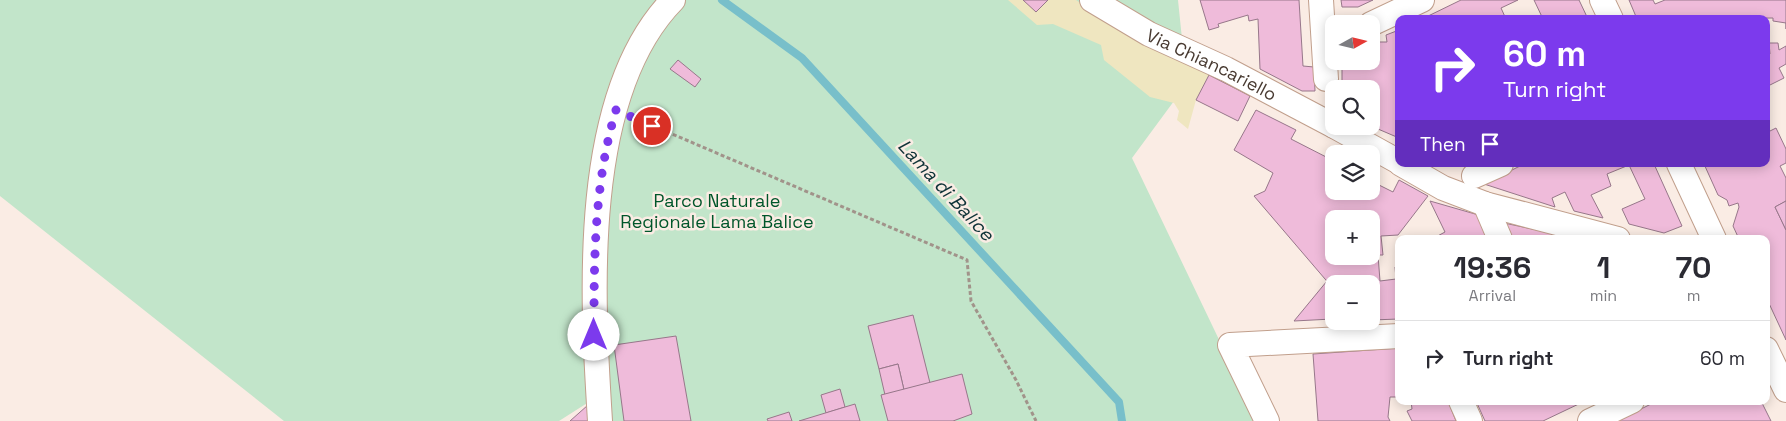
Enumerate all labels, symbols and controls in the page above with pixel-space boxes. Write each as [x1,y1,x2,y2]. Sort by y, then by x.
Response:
north arrow [1325,15,1380,70]
map controls [1325,15,1380,330]
street label: Via Chiancariello [1143,23,1281,105]
text: 60 m [1503,32,1586,76]
icon: right [1420,35,1485,100]
text: Turn right [1503,75,1606,103]
button: search [1325,80,1380,135]
pin [631,105,673,147]
icon: arrive [638,112,666,140]
icon: arrive [1476,130,1504,158]
text: Then [1420,132,1466,157]
water label: Lama di Balice [892,134,1000,247]
button: layers [1325,145,1380,200]
park label: Parco Naturale Regionale Lama Balice [620,189,814,233]
button: + [1325,210,1380,265]
text: 19:36 [1453,248,1531,287]
text: 1 [1597,248,1610,287]
text: 70 [1676,248,1712,287]
button: − [1325,275,1380,330]
text: Arrival [1469,285,1516,306]
text: min [1590,285,1617,306]
text: m [1687,285,1700,306]
position arrow [567,308,619,360]
icon: right [1420,344,1448,372]
text: Turn right [1463,346,1553,371]
text: 60 m [1700,346,1745,371]

